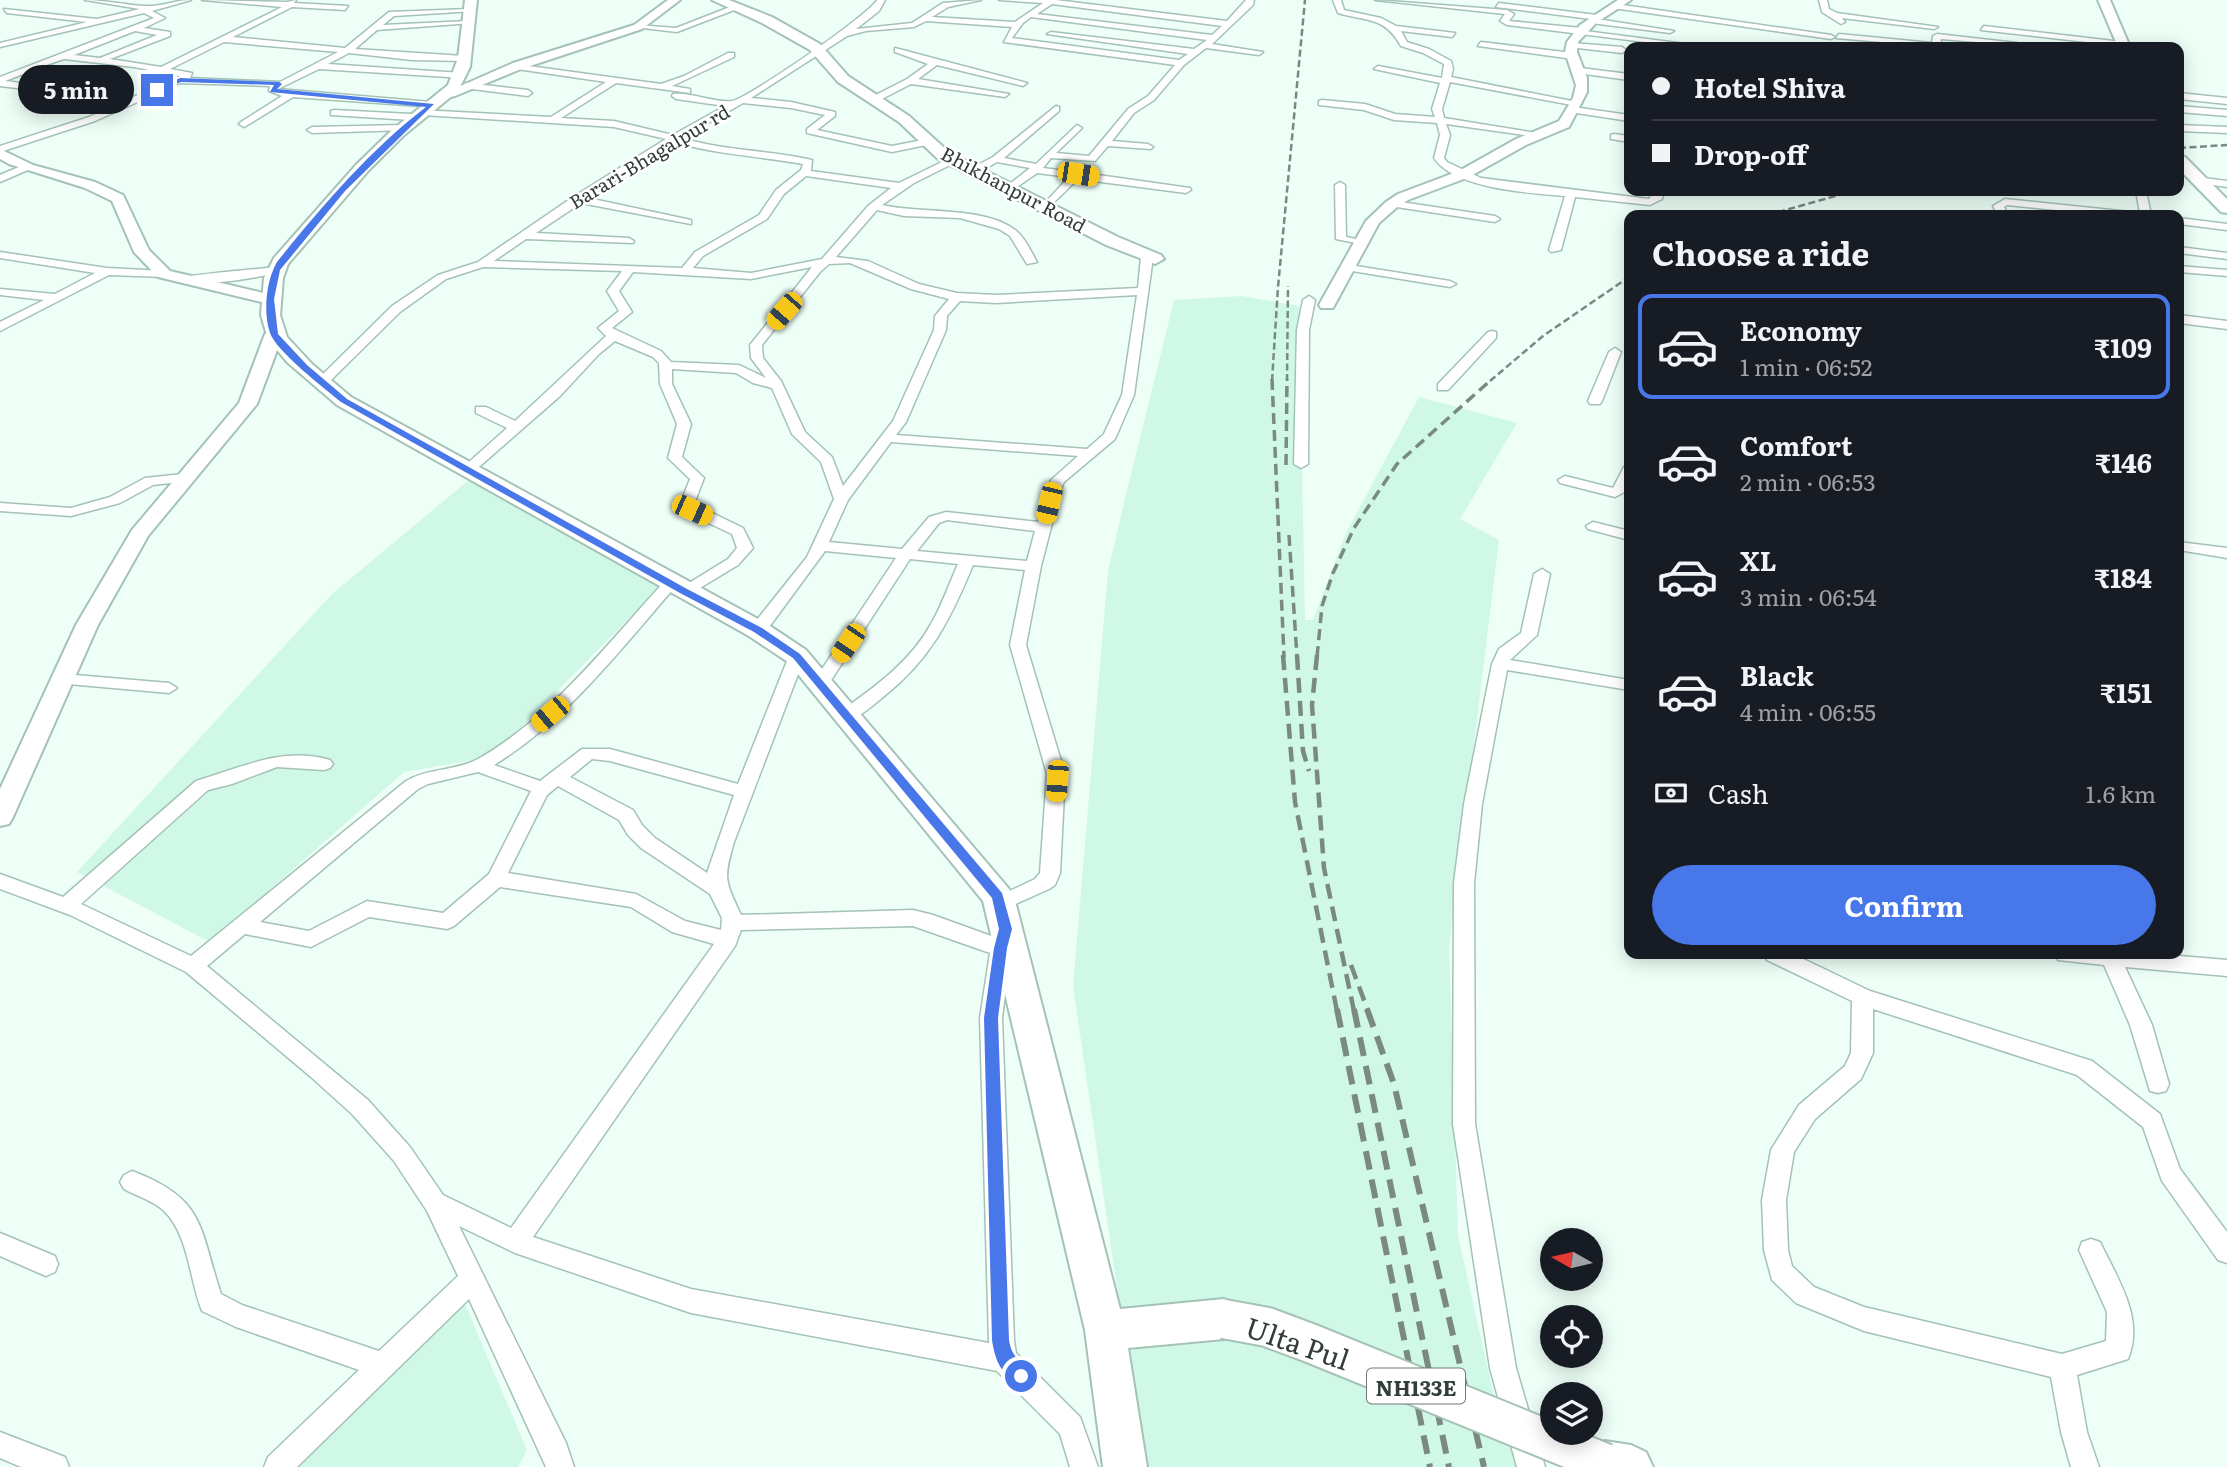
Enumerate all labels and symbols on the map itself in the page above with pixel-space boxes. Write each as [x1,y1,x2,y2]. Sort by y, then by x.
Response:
callout: 5 min [17,66,132,114]
route end [141,74,173,106]
street label: Barari-Bhagalpur rd [563,97,735,215]
street label: Bhikhanpur Road [937,139,1092,239]
car [1056,160,1101,188]
car [763,288,806,334]
car [1035,480,1064,526]
car [669,492,716,528]
car [828,620,869,666]
car [528,692,573,736]
car [1046,759,1069,803]
north arrow [1540,1228,1603,1292]
street label: Ulta Pul [1240,1305,1356,1379]
route start [1005,1360,1037,1392]
road number: NH133E [1367,1368,1465,1404]

